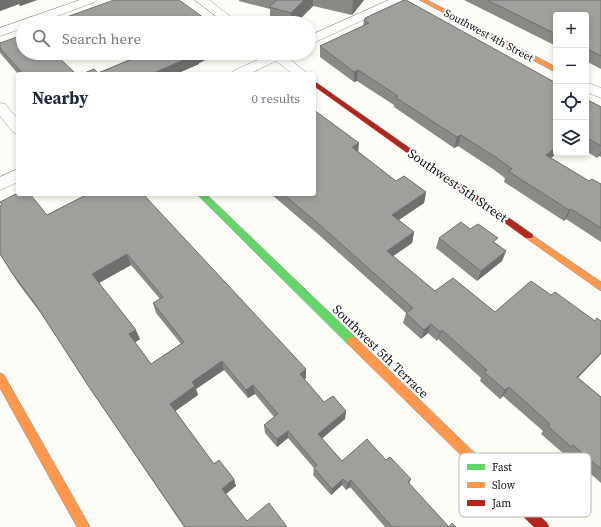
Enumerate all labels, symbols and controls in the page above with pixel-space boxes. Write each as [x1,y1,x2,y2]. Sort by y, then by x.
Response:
street label: Southwest 4th Street [441,6,536,66]
map controls [553,12,589,156]
button: + [553,12,589,48]
search box [16,16,316,60]
icon: search [30,27,52,49]
text: Search here [62,28,141,49]
button: − [553,48,589,84]
button: locate [553,84,589,120]
text: Nearby [32,86,88,110]
text: 0 results [252,90,300,107]
button: layers [553,120,589,156]
street label: Southwest 5th Street [405,145,511,226]
street label: Southwest 5th Terrace [329,301,433,402]
legend [459,453,591,517]
text: Fast [492,460,512,475]
text: Slow [492,478,516,493]
text: Jam [491,496,511,511]

